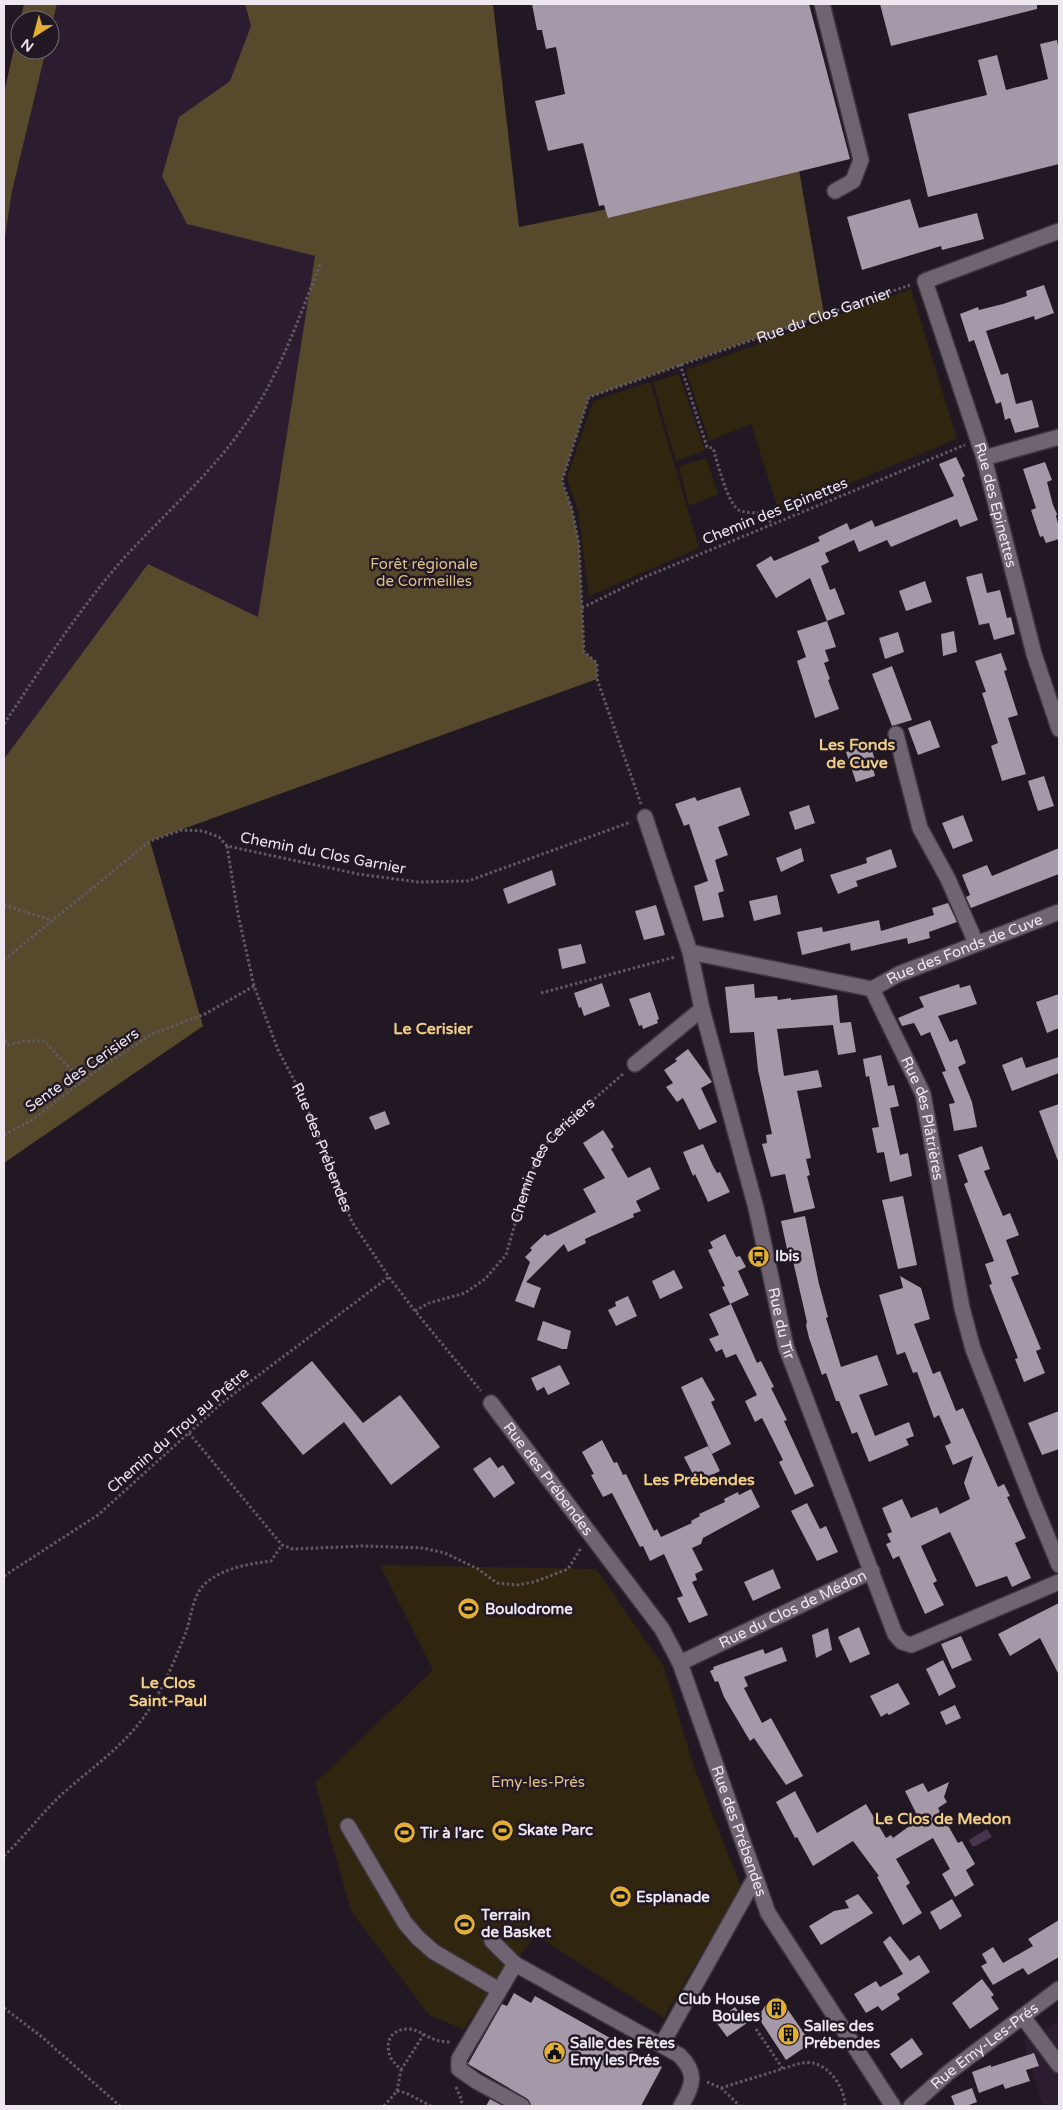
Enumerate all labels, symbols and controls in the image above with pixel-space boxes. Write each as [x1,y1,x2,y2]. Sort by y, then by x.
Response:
north arrow [10,10,60,60]
text: N [18,35,37,55]
street label: Rue du Clos Garnier [754,283,894,347]
street label: Rue des Epinettes [970,440,1021,569]
street label: Chemin des Epinettes [700,474,850,548]
park label: Forêt régionale de Cormeilles [370,555,478,590]
district label: Les Fonds de Cuve [819,735,896,773]
street label: Chemin du Clos Garnier [239,828,407,878]
street label: Rue des Fonds de Cuve [883,910,1045,988]
district label: Le Cerisier [393,1019,474,1039]
street label: Sente des Cerisiers [22,1024,142,1116]
street label: Rue des Plâtrières [897,1053,948,1182]
street label: Rue des Prébendes [288,1079,356,1214]
street label: Chemin des Cerisiers [507,1094,598,1225]
bus stop icon: Ibis [747,1244,771,1268]
place label: Ibis [775,1247,800,1265]
street label: Rue du Tir [764,1286,799,1362]
street label: Chemin du Trou au Prêtre [103,1363,253,1497]
street label: Rue des Prébendes [500,1418,597,1539]
district label: Les Prébendes [643,1470,755,1490]
street label: Rue du Clos de Médon [716,1566,869,1652]
sports icon: Boulodrome [457,1597,481,1621]
place label: Boulodrome [485,1600,573,1618]
district label: Le Clos Saint-Paul [129,1673,207,1711]
street label: Rue des Prébendes [708,1763,770,1899]
park label: Emy-les-Prés [491,1773,585,1791]
district label: Le Clos de Medon [875,1809,1011,1829]
sports icon: Skate Parc [490,1818,514,1842]
sports icon: Tir à l'arc [392,1821,416,1845]
place label: Skate Parc [518,1821,593,1839]
place label: Tir à l'arc [419,1824,484,1842]
sports icon: Esplanade [608,1885,632,1909]
place label: Esplanade [636,1888,710,1907]
place label: Terrain de Basket [480,1906,551,1941]
sports icon: Terrain de Basket [453,1912,477,1936]
place label: Club House Boules [678,1990,760,2025]
building icon: Club House Boules [764,1996,788,2020]
street label: Rue Emy-Les-Prés [927,1999,1042,2093]
place label: Salles des Prébendes [804,2017,880,2052]
building icon: Salles des Prébendes [776,2023,800,2047]
place label: Salle des Fêtes Emy les Prés [570,2034,675,2070]
public building icon: Salle des Fêtes Emy les Prés [542,2040,566,2064]

